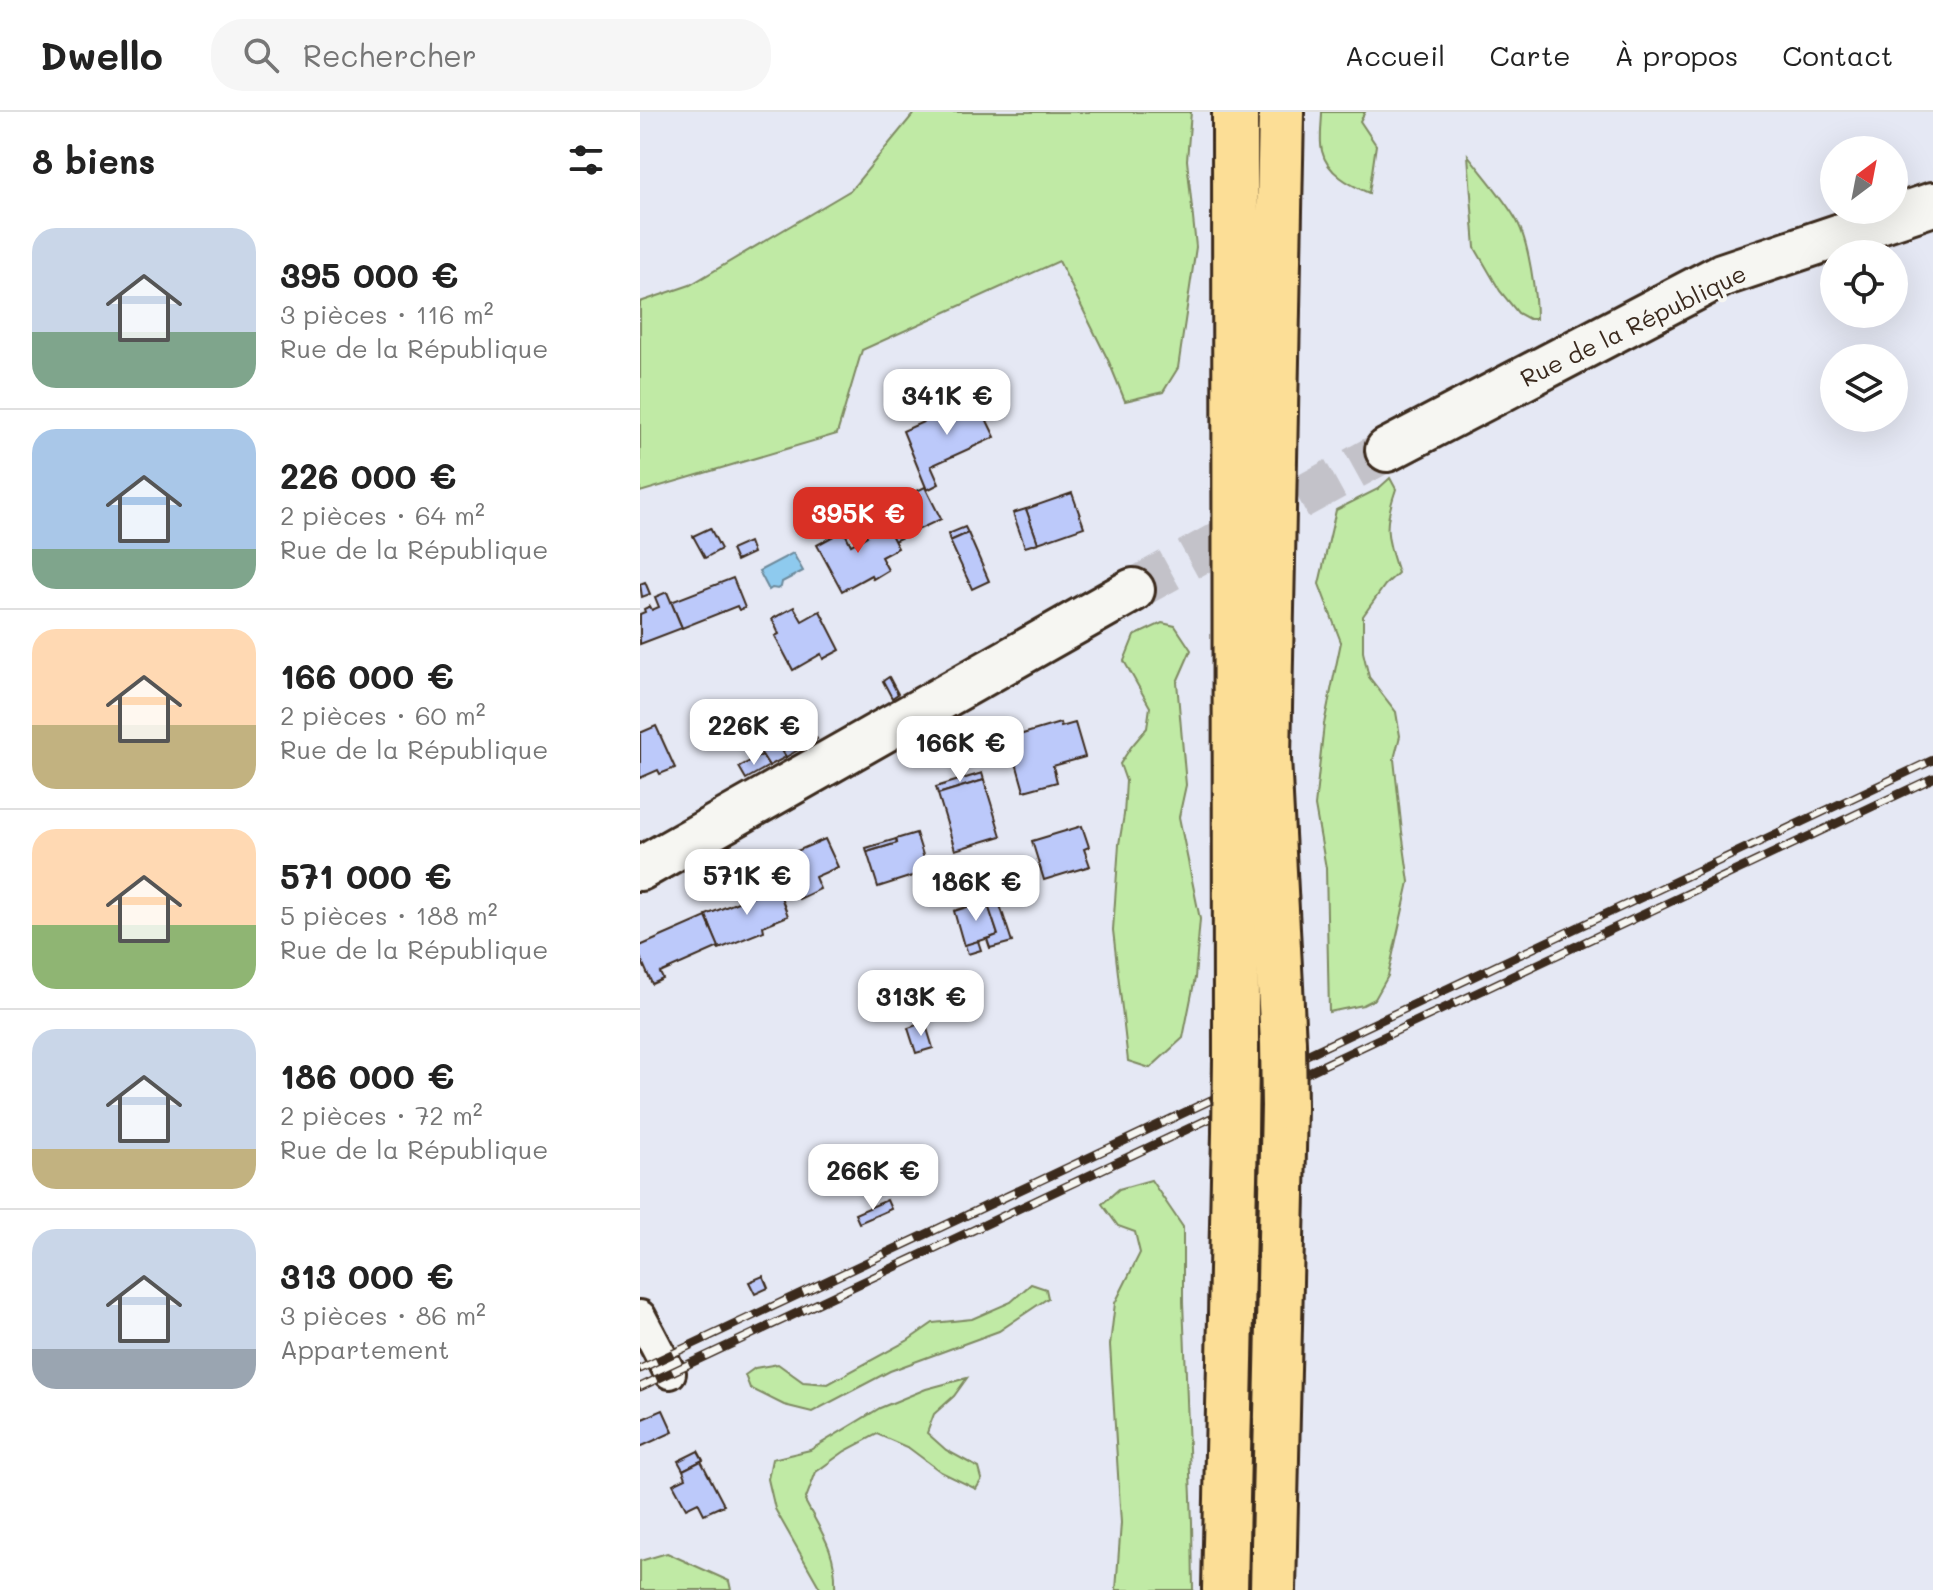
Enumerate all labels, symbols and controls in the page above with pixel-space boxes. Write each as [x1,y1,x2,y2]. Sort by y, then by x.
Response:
search box [211,19,771,91]
text: Dwello [40,30,163,80]
icon: search [239,33,283,77]
text: Rechercher [303,35,477,75]
text: Accueil [1345,37,1445,73]
text: Carte [1489,37,1571,73]
text: À propos [1615,37,1738,73]
text: Contact [1782,37,1893,73]
north arrow [1820,136,1908,224]
map controls [1820,136,1908,432]
text: 8 biens [32,138,155,183]
icon: filters [564,138,608,182]
button: locate [1820,240,1908,328]
text: 395 000 € [280,252,458,297]
street label: Rue de la République [1515,257,1751,393]
icon: home [96,260,192,356]
text: 3 pièces · 116 m² [280,297,493,331]
text: Rue de la République [280,331,548,365]
button: layers [1820,344,1908,432]
pin: 341K € [882,369,1012,437]
text: 341K € [901,378,993,412]
text: 226 000 € [280,453,456,498]
icon: home [96,461,192,557]
pin: 395K € [793,487,923,555]
text: 395K € [811,496,905,530]
text: 2 pièces · 64 m² [280,498,485,532]
text: Rue de la République [280,532,548,566]
text: 166 000 € [280,653,454,698]
icon: home [96,661,192,757]
text: 2 pièces · 60 m² [280,698,486,732]
pin: 226K € [689,699,819,767]
text: 226K € [708,708,800,742]
pin: 166K € [895,716,1025,784]
text: 166K € [915,725,1005,759]
text: Rue de la République [280,732,548,766]
pin: 571K € [682,849,812,917]
text: 571 000 € [280,853,452,898]
pin: 186K € [911,855,1041,923]
text: 571K € [703,858,791,892]
icon: home [96,861,192,957]
text: 186K € [931,864,1021,898]
text: 5 pièces · 188 m² [280,898,498,932]
text: Rue de la République [280,932,548,966]
pin: 313K € [856,970,986,1038]
text: 313K € [876,979,966,1013]
text: 186 000 € [280,1053,454,1098]
icon: home [96,1061,192,1157]
text: 2 pièces · 72 m² [280,1098,483,1132]
text: Rue de la République [280,1132,548,1166]
pin: 266K € [808,1144,938,1212]
text: 266K € [826,1153,920,1187]
text: 313 000 € [280,1253,454,1298]
icon: home [96,1261,192,1357]
text: 3 pièces · 86 m² [280,1298,486,1332]
text: Appartement [280,1332,450,1366]

